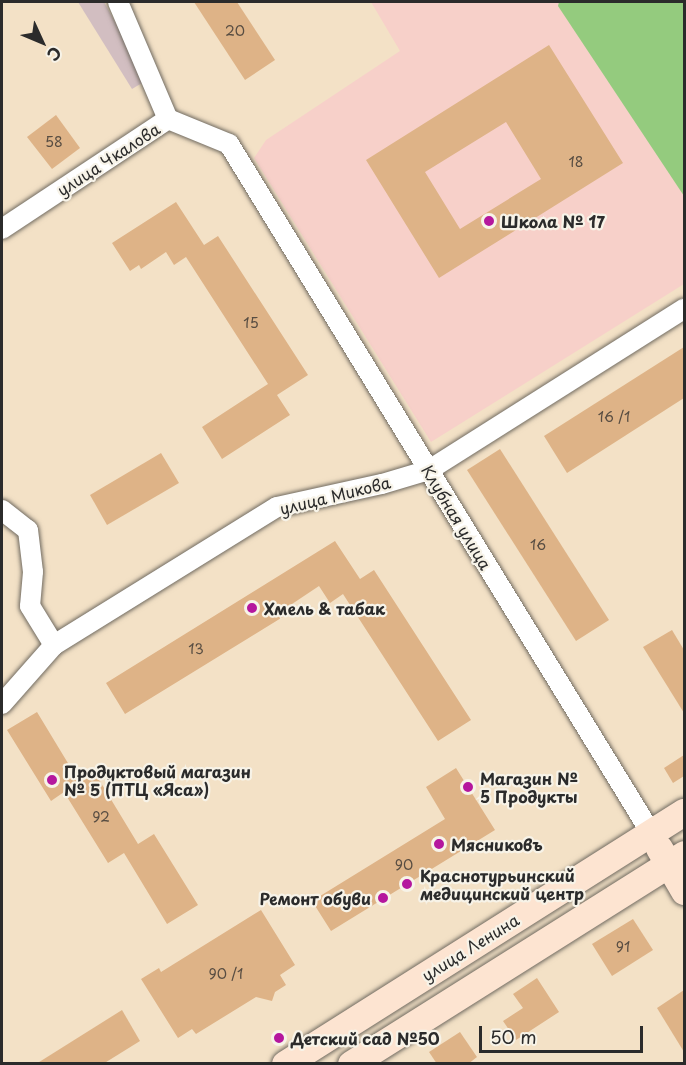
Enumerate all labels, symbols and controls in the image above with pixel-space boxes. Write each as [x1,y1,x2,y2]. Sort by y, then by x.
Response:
north arrow [12,12,72,72]
house number: 20 [225,23,245,39]
text: С [42,42,68,67]
street label: улица Чкалова [53,118,163,200]
house number: 58 [45,134,63,150]
house number: 18 [568,154,584,170]
place label: Школа № 17 [501,211,606,231]
marker: Школа № 17 [482,214,496,228]
house number: 15 [243,315,259,331]
house number: 16 /1 [598,409,630,425]
street label: Клубная улица [418,461,496,573]
street label: улица Микова [277,472,393,518]
house number: 16 [530,537,546,553]
place label: Хмель & табак [264,598,387,618]
marker: Хмель & табак [245,601,259,615]
house number: 13 [188,641,204,657]
place label: Продуктовый магазин № 5 (ПТЦ «Яса») [64,761,250,799]
place label: Магазин № 5 Продукты [480,768,578,806]
marker: Продуктовый магазин № 5 (ПТЦ «Яса») [45,773,59,787]
marker: Магазин № 5 Продукты [461,780,475,794]
house number: 92 [92,809,110,825]
place label: Мясниковъ [451,834,543,854]
marker: Мясниковъ [432,837,446,851]
house number: 90 [395,857,413,873]
place label: Краснотурьинский медицинский центр [420,865,584,903]
marker: Краснотурьинский медицинский центр [398,875,416,893]
place label: Ремонт обуви [259,888,371,908]
marker: Ремонт обуви [376,891,390,905]
street label: улица Ленина [417,909,523,985]
house number: 91 [616,939,630,955]
house number: 90 /1 [209,966,243,982]
scale bar [482,1014,646,1052]
text: 50 m [490,1023,537,1050]
place label: Детский сад №50 [291,1028,440,1048]
marker: Детский сад №50 [272,1031,286,1045]

